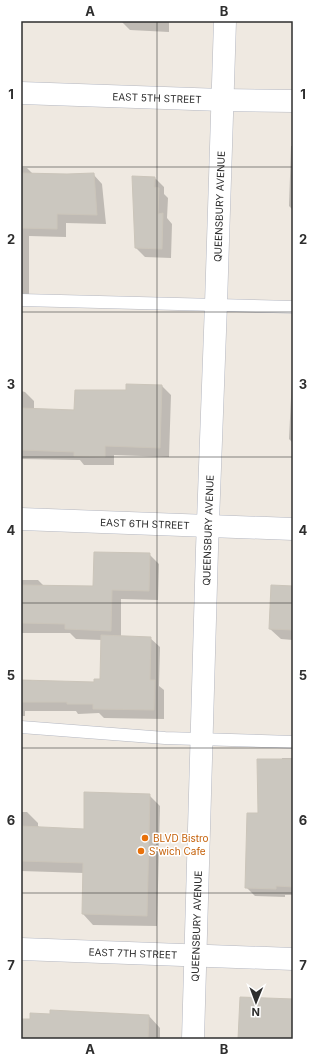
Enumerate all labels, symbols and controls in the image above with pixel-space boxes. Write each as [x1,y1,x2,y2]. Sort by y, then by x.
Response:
text: A [85,3,95,19]
text: B [220,3,229,19]
text: 1 [8,86,14,102]
text: 1 [300,86,306,102]
street label: EAST 5TH STREET [112,90,202,105]
street label: QUEENSBURY AVENUE [211,151,227,262]
text: 2 [7,231,15,247]
text: 2 [299,231,307,247]
text: 3 [7,376,15,392]
text: 3 [299,376,307,392]
street label: QUEENSBURY AVENUE [200,474,216,586]
street label: EAST 6TH STREET [100,516,190,531]
text: 4 [7,522,16,538]
text: 4 [299,522,308,538]
text: 5 [7,667,15,683]
text: 5 [299,667,307,683]
text: 6 [7,812,15,828]
text: 6 [299,812,307,828]
place label: BLVD Bistro [153,832,209,844]
marker: BLVD Bistro [140,833,150,843]
place label: S'wich Cafe [149,845,206,857]
marker: S'wich Cafe [136,846,146,856]
street label: QUEENSBURY AVENUE [189,870,204,982]
street label: EAST 7TH STREET [88,945,178,961]
text: 7 [7,957,15,973]
text: 7 [299,957,307,973]
north arrow [236,982,276,1022]
text: N [252,1005,260,1019]
text: A [85,1041,95,1057]
text: B [220,1041,229,1057]

